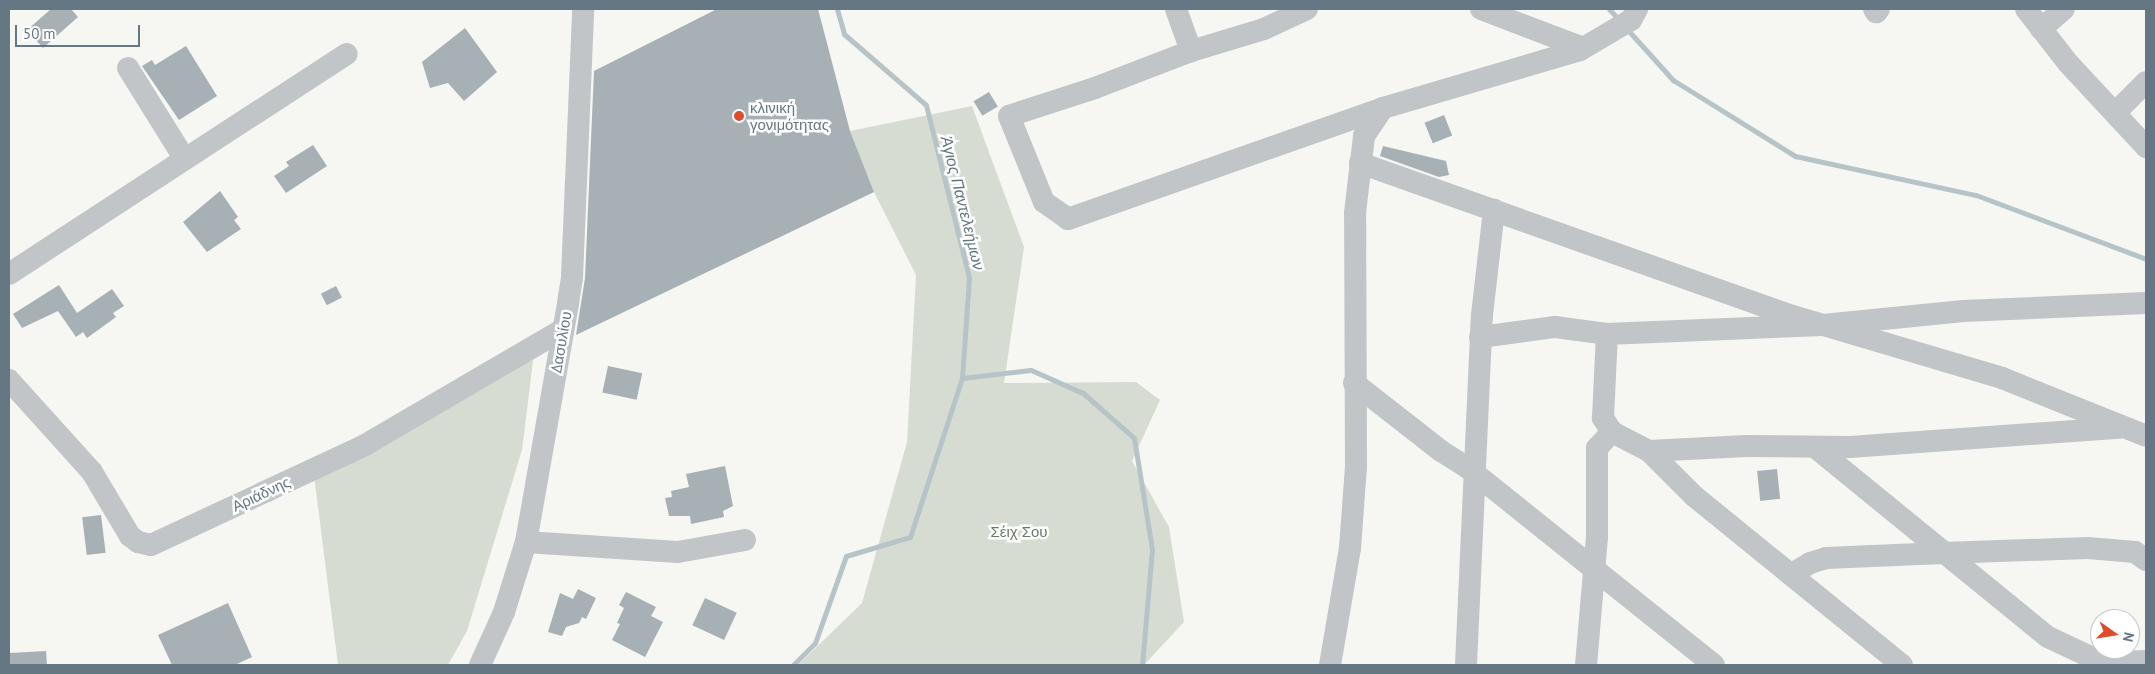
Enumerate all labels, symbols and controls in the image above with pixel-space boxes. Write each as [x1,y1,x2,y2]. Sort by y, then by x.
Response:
scale bar [18,15,142,47]
text: 50 m [23,24,56,43]
place label: κλινική γονιμότητας [750,98,829,133]
marker: κλινική γονιμότητας [732,109,746,123]
water label: Άγιος Παντελεήμων [937,134,989,272]
street label: Δασυλίου [547,310,575,374]
street label: Αριάδνης [229,473,293,515]
park label: Σέιχ Σου [991,523,1047,541]
north arrow [2090,609,2140,659]
text: N [2119,631,2138,644]

